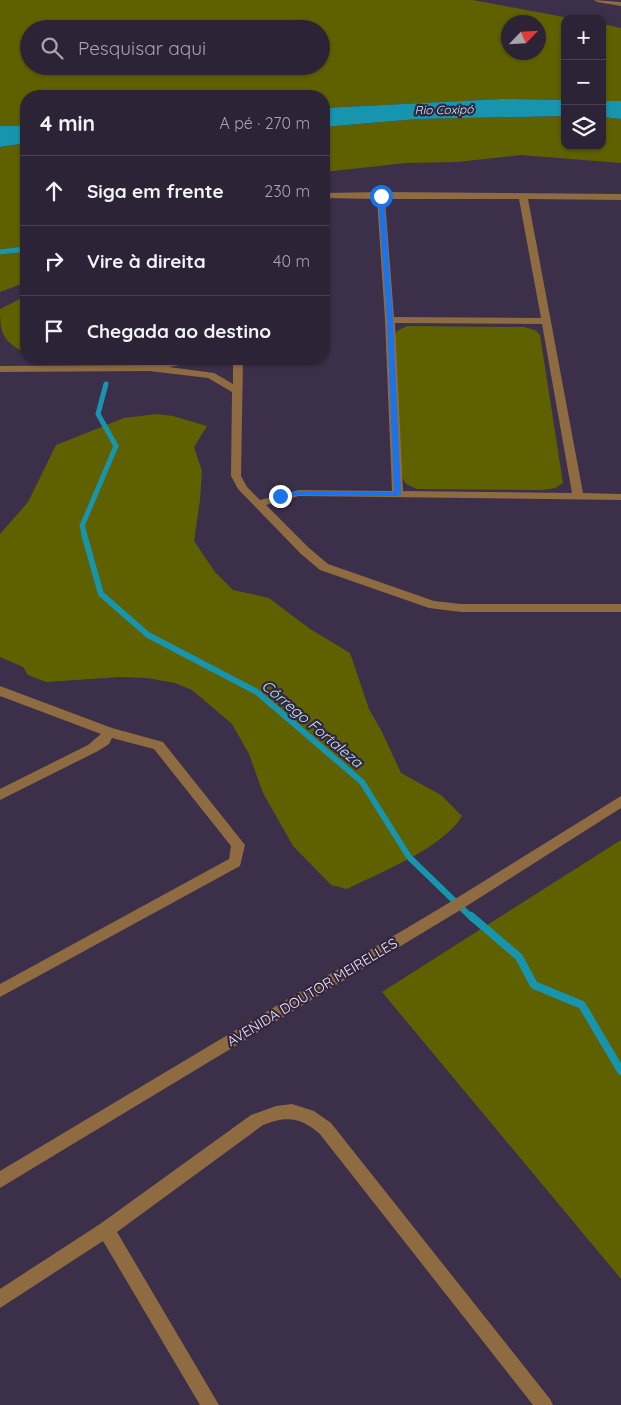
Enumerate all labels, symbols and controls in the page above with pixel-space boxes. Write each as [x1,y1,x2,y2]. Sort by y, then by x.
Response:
north arrow [501,15,546,60]
map controls [561,15,606,150]
button: + [561,15,606,60]
search box [20,20,330,75]
icon: search [38,34,66,62]
text: Pesquisar aqui [78,36,206,60]
button: − [561,60,606,105]
water label: Rio Coxipó [414,101,474,118]
button: layers [561,105,606,150]
text: 4 min [40,110,95,136]
text: A pé · 270 m [219,113,310,133]
icon: ahead [40,177,68,205]
text: Siga em frente [87,179,224,203]
text: 230 m [264,181,310,201]
route start [370,185,393,208]
icon: right [40,247,68,275]
text: Vire à direita [87,249,206,273]
text: 40 m [273,251,310,271]
icon: arrive [40,317,68,345]
text: Chegada ao destino [87,319,271,343]
route end [269,485,292,508]
water label: Córrego Fortaleza [258,676,367,772]
street label: AVENIDA DOUTOR MEIRELLES [224,934,401,1050]

